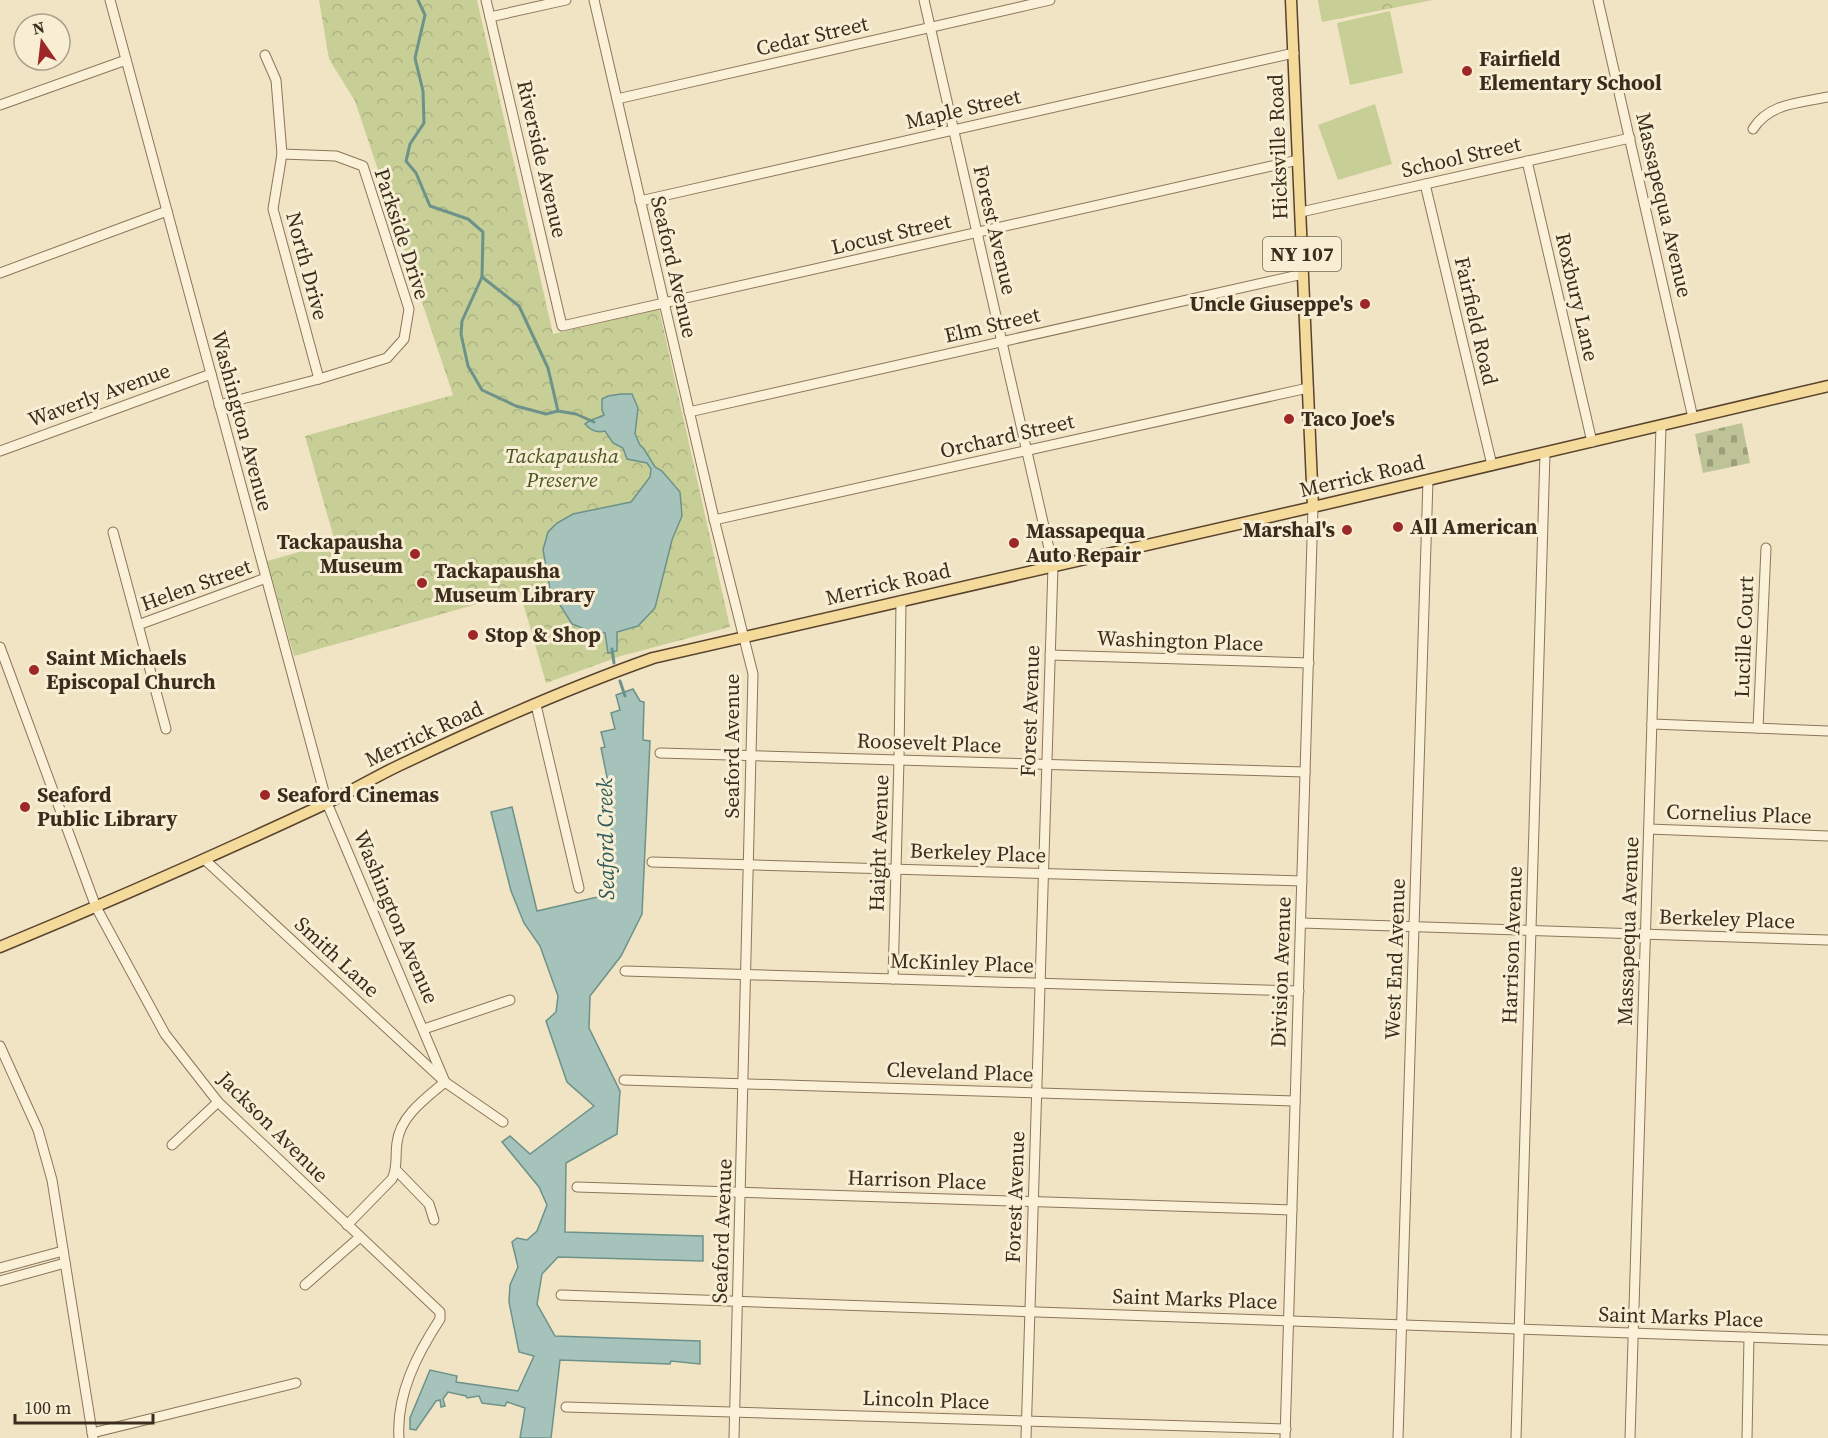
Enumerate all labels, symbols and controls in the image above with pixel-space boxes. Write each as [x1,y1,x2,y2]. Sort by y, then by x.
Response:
street label: Cedar Street [753,8,871,62]
north arrow [12,12,72,72]
text: N [30,15,47,40]
place label: Fairfield Elementary School [1479,44,1662,97]
marker: Fairfield Elementary School [1460,64,1474,78]
street label: Hicksville Road [1260,74,1295,220]
street label: Riverside Avenue [510,77,575,241]
street label: Maple Street [903,81,1023,136]
street label: Massapequa Avenue [1629,109,1700,300]
street label: School Street [1398,129,1524,184]
street label: Forest Avenue [967,162,1024,297]
street label: Parkside Drive [368,164,437,303]
street label: Seaford Avenue [644,193,705,341]
street label: Locust Street [828,206,954,261]
street label: North Drive [279,209,336,323]
street label: Roxbury Lane [1549,230,1606,364]
road number: NY 107 [1263,237,1341,271]
street label: Fairfield Road [1448,254,1505,388]
place label: Uncle Giuseppe's [1189,289,1353,318]
marker: Uncle Giuseppe's [1358,297,1372,311]
street label: Elm Street [941,299,1043,350]
street label: Washington Avenue [204,327,281,514]
street label: Waverly Avenue [24,355,174,434]
place label: Taco Joe's [1301,404,1395,433]
street label: Orchard Street [937,406,1077,465]
marker: Taco Joe's [1282,412,1296,426]
park label: Tackapausha Preserve [505,441,619,494]
street label: Merrick Road [1297,447,1427,504]
place label: All American [1410,512,1538,541]
place label: Marshal's [1243,515,1335,544]
place label: Massapequa Auto Repair [1026,516,1146,569]
marker: All American [1391,520,1405,534]
marker: Marshal's [1340,523,1354,537]
place label: Tackapausha Museum [277,527,404,580]
marker: Massapequa Auto Repair [1007,536,1021,550]
marker: Tackapausha Museum [408,547,422,561]
street label: Helen Street [137,551,255,618]
street label: Merrick Road [823,555,953,612]
place label: Tackapausha Museum Library [434,556,596,609]
marker: Tackapausha Museum Library [415,576,429,590]
street label: Lucille Court [1727,576,1760,698]
place label: Stop & Shop [485,620,601,649]
street label: Washington Place [1096,623,1264,658]
marker: Stop & Shop [466,628,480,642]
place label: Saint Michaels Episcopal Church [46,643,216,696]
street label: Forest Avenue [1013,645,1046,777]
marker: Saint Michaels Episcopal Church [27,663,41,677]
street label: Seaford Avenue [717,673,746,819]
street label: Merrick Road [360,693,488,774]
street label: Roosevelt Place [856,725,1002,760]
street label: Haight Avenue [862,774,895,912]
water label: Seaford Creek [589,777,621,900]
place label: Seaford Public Library [37,780,178,833]
place label: Seaford Cinemas [277,780,440,809]
marker: Seaford Cinemas [258,788,272,802]
street label: Cornelius Place [1666,796,1812,831]
marker: Seaford Public Library [18,800,32,814]
street label: Washington Avenue [347,826,446,1008]
street label: Berkeley Place [909,836,1047,869]
street label: Massapequa Avenue [1610,836,1645,1026]
street label: Harrison Avenue [1494,866,1529,1024]
street label: West End Avenue [1377,878,1412,1040]
street label: Division Avenue [1263,896,1298,1048]
street label: Berkeley Place [1658,902,1796,935]
street label: Smith Lane [288,910,386,1004]
street label: McKinley Place [890,945,1034,980]
street label: Cleveland Place [886,1054,1034,1089]
street label: Jackson Avenue [211,1064,335,1189]
street label: Forest Avenue [998,1131,1031,1263]
street label: Seaford Avenue [704,1158,739,1304]
street label: Harrison Place [847,1163,987,1196]
street label: Saint Marks Place [1112,1281,1278,1316]
street label: Saint Marks Place [1598,1299,1764,1334]
street label: Lincoln Place [862,1383,990,1416]
scale bar [15,1387,153,1425]
text: 100 m [24,1395,71,1420]

